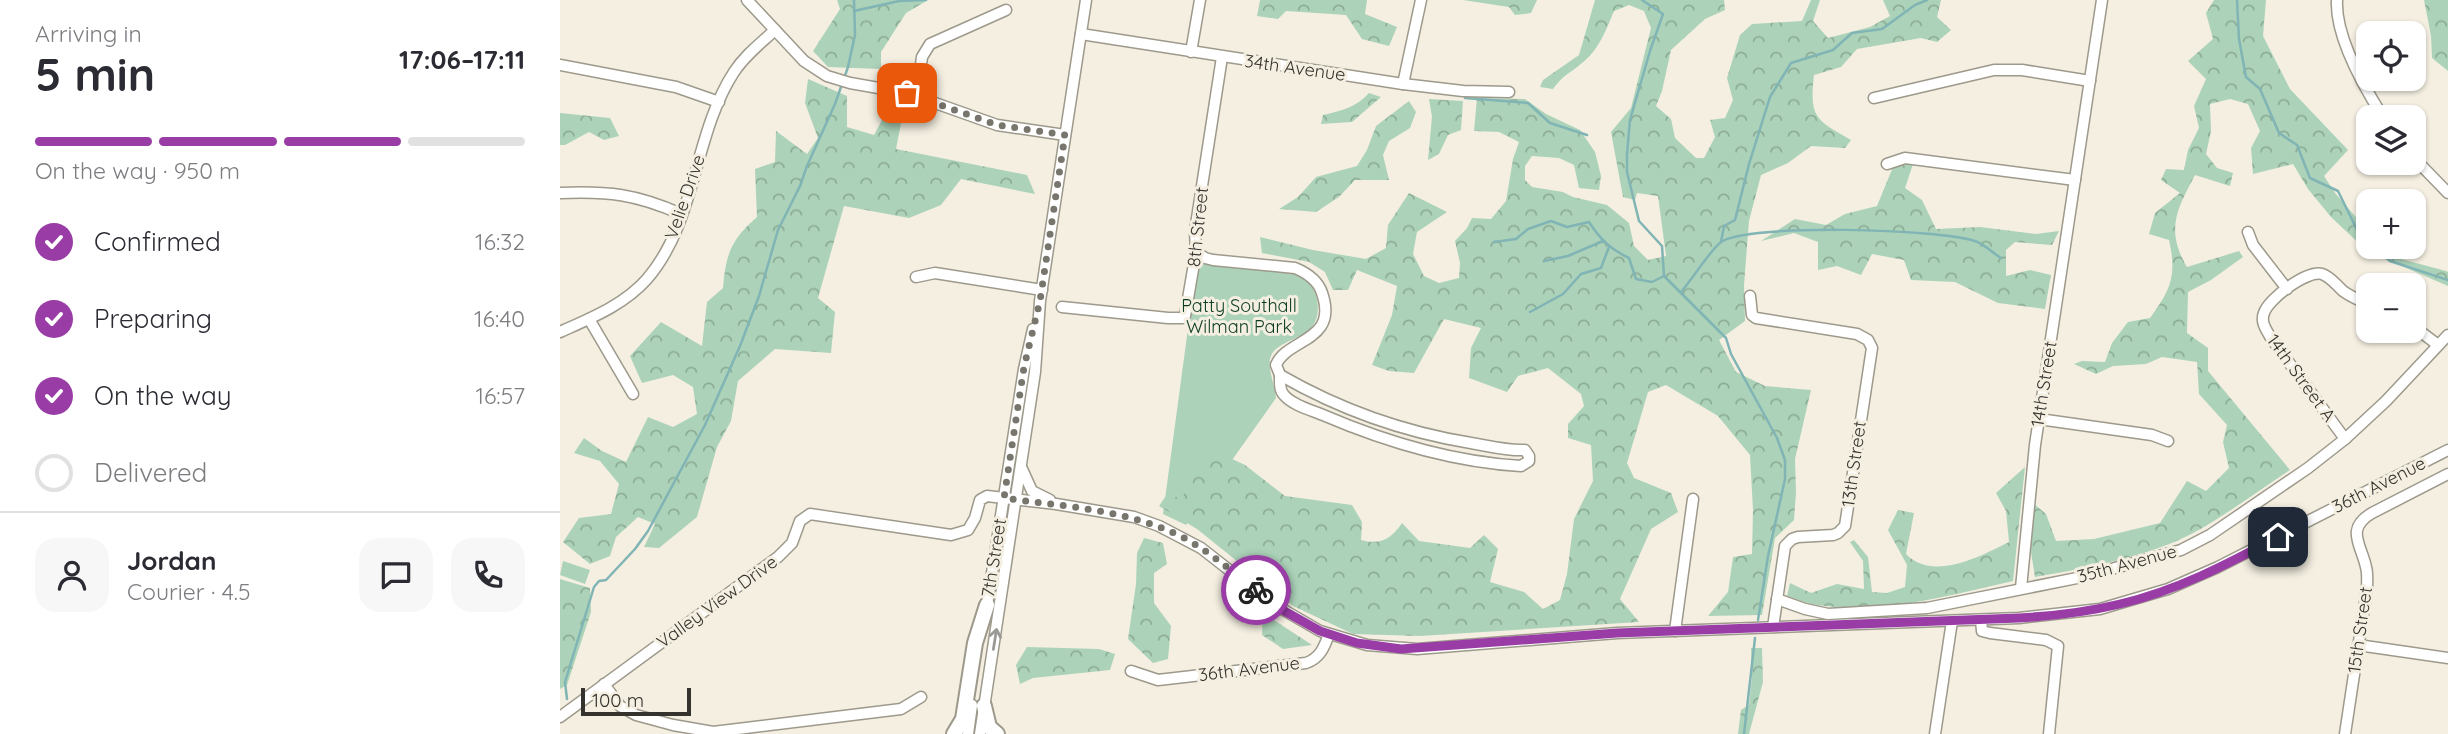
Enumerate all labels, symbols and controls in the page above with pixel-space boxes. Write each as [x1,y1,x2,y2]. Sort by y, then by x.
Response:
text: Arriving in [35,19,142,48]
map controls [2356,21,2426,343]
button: locate [2356,21,2426,91]
text: 17:06–17:11 [399,43,525,76]
text: 5 min [35,45,155,103]
street label: 34th Avenue [1243,49,1347,86]
pin [877,63,937,123]
icon: bag [888,74,926,112]
button: layers [2356,105,2426,175]
street label: Velie Drive [659,151,710,242]
text: On the way · 950 m [35,156,240,185]
street label: 8th Street [1182,186,1213,268]
button: + [2356,189,2426,259]
icon: check [35,223,73,261]
text: Confirmed [94,225,221,258]
text: 16:32 [475,227,525,256]
button: − [2356,273,2426,343]
park label: Patty Southall Wilman Park [1181,294,1297,338]
icon: check [35,300,73,338]
text: Preparing [94,302,212,335]
text: 16:40 [474,304,525,333]
street label: 14th Street A [2262,329,2341,426]
street label: 14th Street [2025,339,2062,428]
icon: check [35,377,73,415]
text: On the way [94,379,232,412]
text: 16:57 [475,381,525,410]
street label: 13th Street [1836,419,1871,508]
street label: 36th Avenue [2328,451,2429,518]
text: Delivered [94,456,207,489]
pin [2248,507,2308,567]
street label: 7th Street [976,517,1011,599]
icon: home [2259,518,2297,556]
button: person [35,538,109,612]
button: chat [359,538,433,612]
button: phone [451,538,525,612]
street label: 35th Avenue [2075,539,2179,588]
text: Jordan [127,544,216,577]
street label: Valley View Drive [652,550,782,653]
courier [1221,555,1291,625]
icon: bike [1237,571,1275,609]
text: Courier · 4.5 [127,577,251,606]
street label: 15th Street [2342,585,2377,675]
one-way arrow [989,628,1002,651]
street label: 36th Avenue [1197,651,1301,686]
scale bar [581,685,691,717]
text: 100 m [592,688,644,712]

